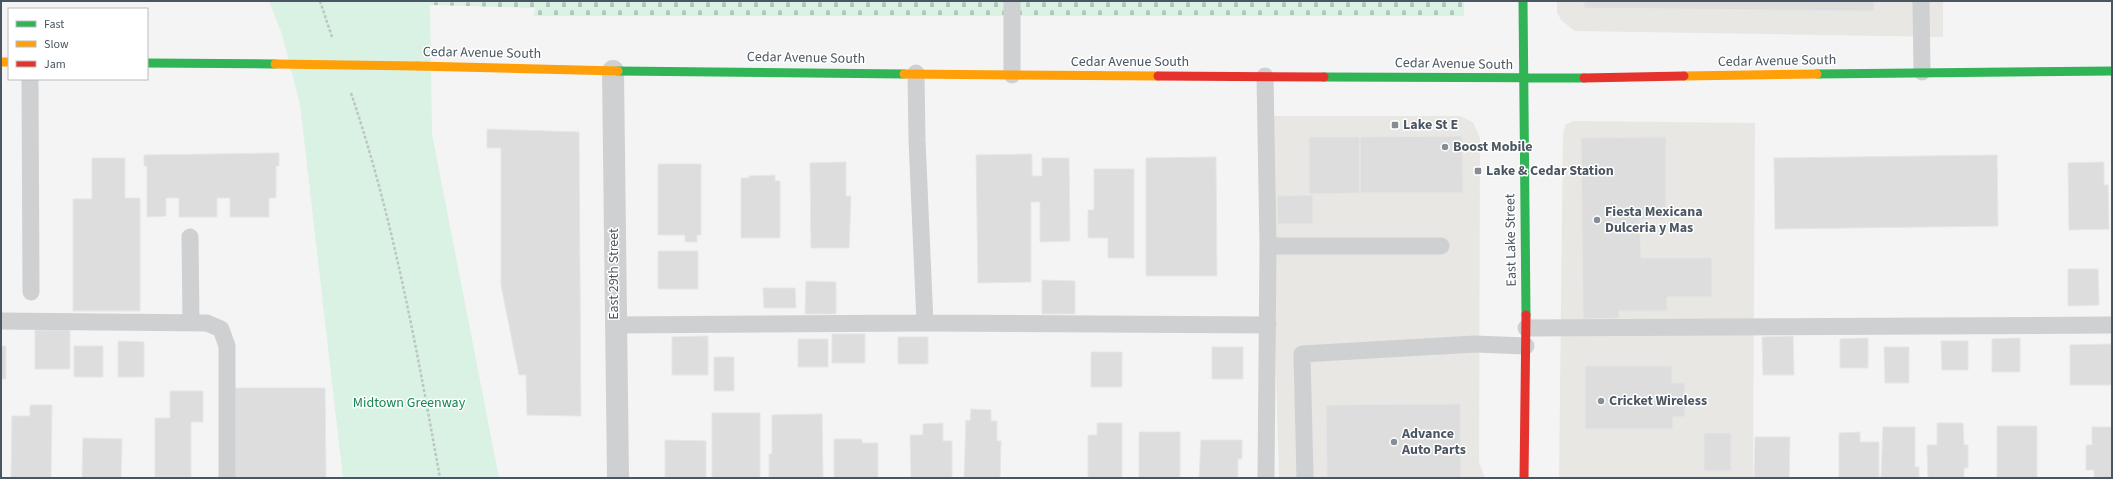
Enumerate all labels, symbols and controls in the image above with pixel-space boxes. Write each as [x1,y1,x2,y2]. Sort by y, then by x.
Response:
legend [8,8,148,80]
text: Fast [44,16,64,33]
text: Slow [44,36,69,53]
street label: Cedar Avenue South [423,42,541,64]
street label: Cedar Avenue South [747,47,865,69]
street label: Cedar Avenue South [1718,50,1836,72]
street label: Cedar Avenue South [1071,52,1189,72]
street label: Cedar Avenue South [1395,53,1513,75]
text: Jam [44,56,66,73]
place label: Lake St E [1403,115,1458,135]
marker: Lake St E [1390,120,1400,130]
place label: Boost Mobile [1453,137,1533,157]
marker: Boost Mobile [1440,142,1450,152]
place label: Lake & Cedar Station [1486,161,1614,181]
marker: Lake & Cedar Station [1473,166,1483,176]
street label: East Lake Street [1500,193,1522,287]
place label: Fiesta Mexicana Dulceria y Mas [1605,202,1703,238]
marker: Fiesta Mexicana Dulceria y Mas [1592,215,1602,225]
street label: East 29th Street [604,228,624,320]
place label: Cricket Wireless [1609,391,1707,411]
park label: Midtown Greenway [353,393,466,413]
marker: Cricket Wireless [1596,396,1606,406]
place label: Advance Auto Parts [1401,424,1466,460]
marker: Advance Auto Parts [1389,437,1399,447]

